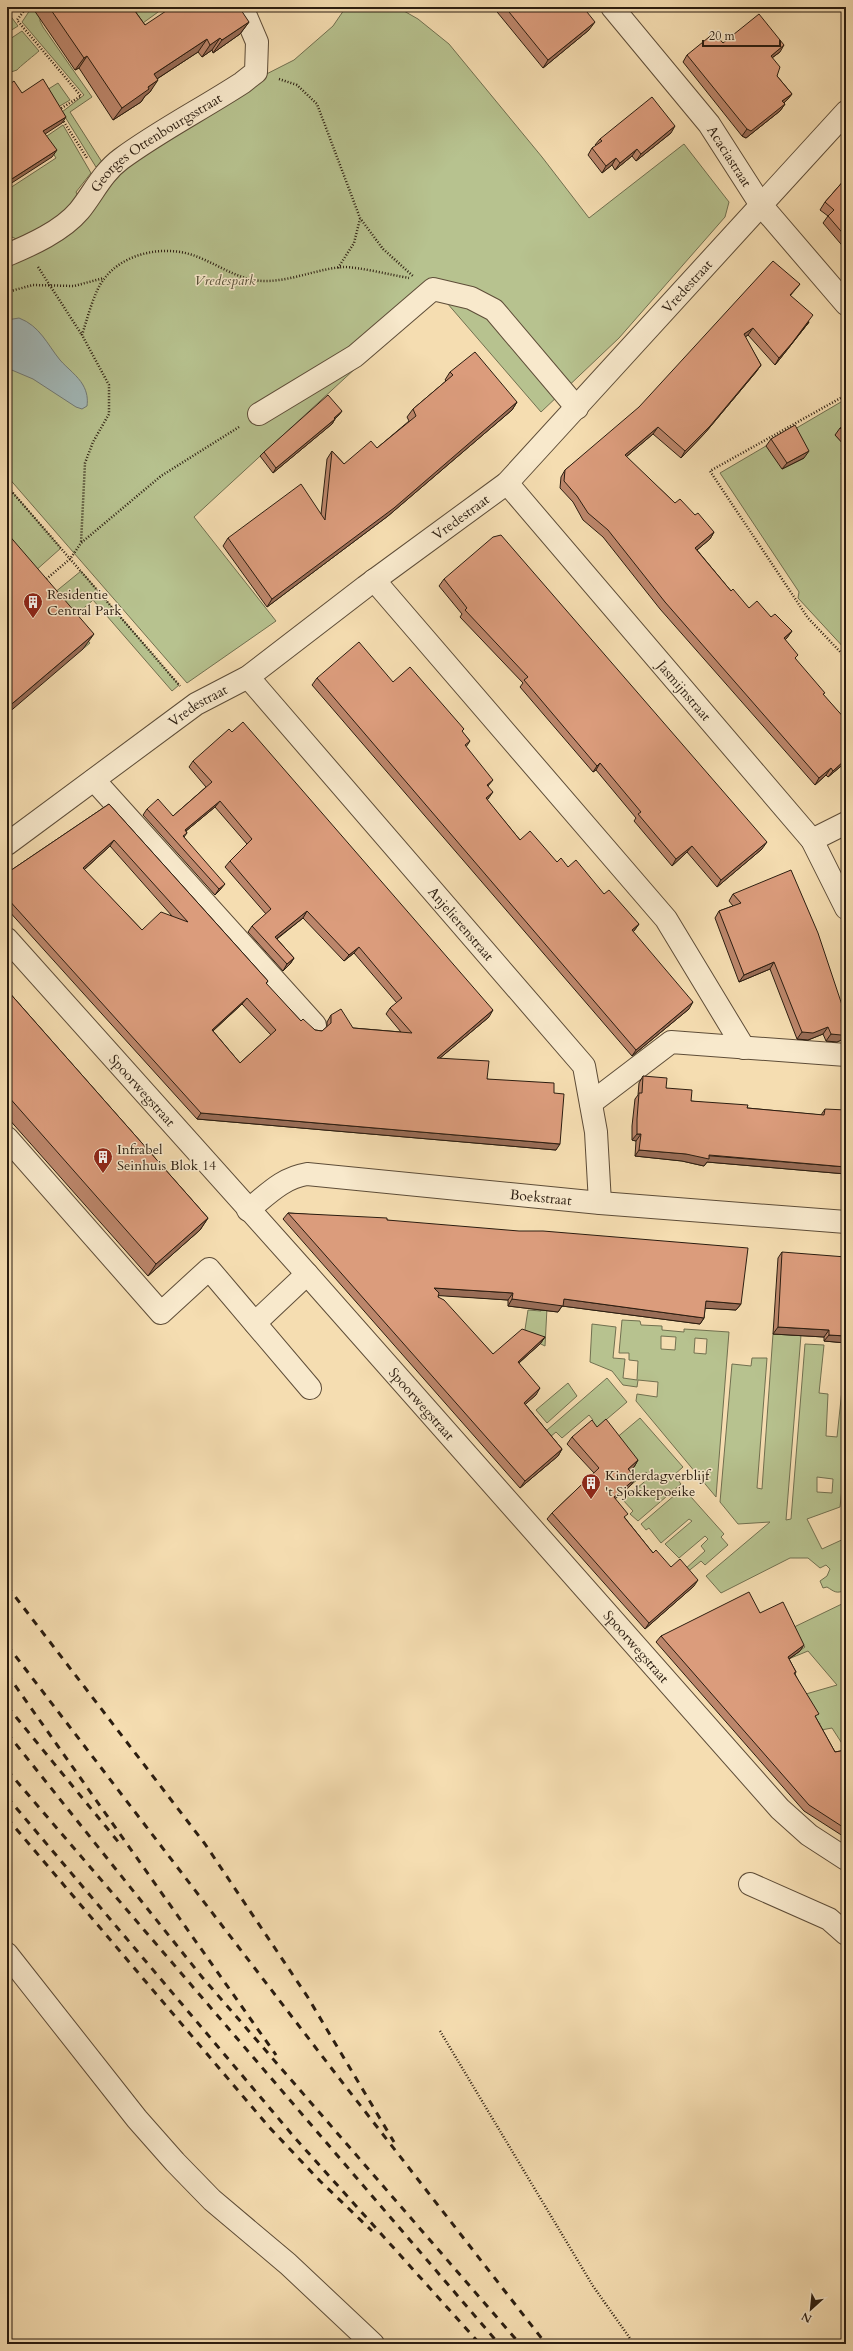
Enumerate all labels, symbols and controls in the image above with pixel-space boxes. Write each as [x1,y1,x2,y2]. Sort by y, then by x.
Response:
scale bar [703,22,780,48]
text: 20 m [709,28,736,44]
street label: Georges Ottenbourgsstraat [86,88,226,196]
street label: Acaciastraat [703,122,757,191]
street label: Vredestraat [657,255,717,317]
park label: Vredespark [194,271,256,290]
street label: Vredestraat [428,489,494,544]
place label: Residentie Central Park [47,585,122,620]
building icon: Residentie Central Park [22,591,44,619]
street label: Jasmijnstraat [652,655,716,725]
street label: Vredestraat [164,680,231,731]
street label: Anjelierenstraat [424,883,499,965]
street label: Spoorwegstraat [105,1050,180,1131]
place label: Infrabel Seinhuis Blok 14 [117,1140,216,1175]
building icon: Infrabel Seinhuis Blok 14 [92,1146,114,1174]
street label: Boekstraat [509,1185,573,1210]
street label: Spoorwegstraat [385,1363,459,1445]
place label: Kinderdagverblijf 't Sjokkepoeike [605,1466,712,1501]
building icon: Kinderdagverblijf 't Sjokkepoeike [580,1472,602,1500]
street label: Spoorwegstraat [599,1606,674,1687]
north arrow [791,2289,831,2329]
text: N [799,2308,814,2326]

